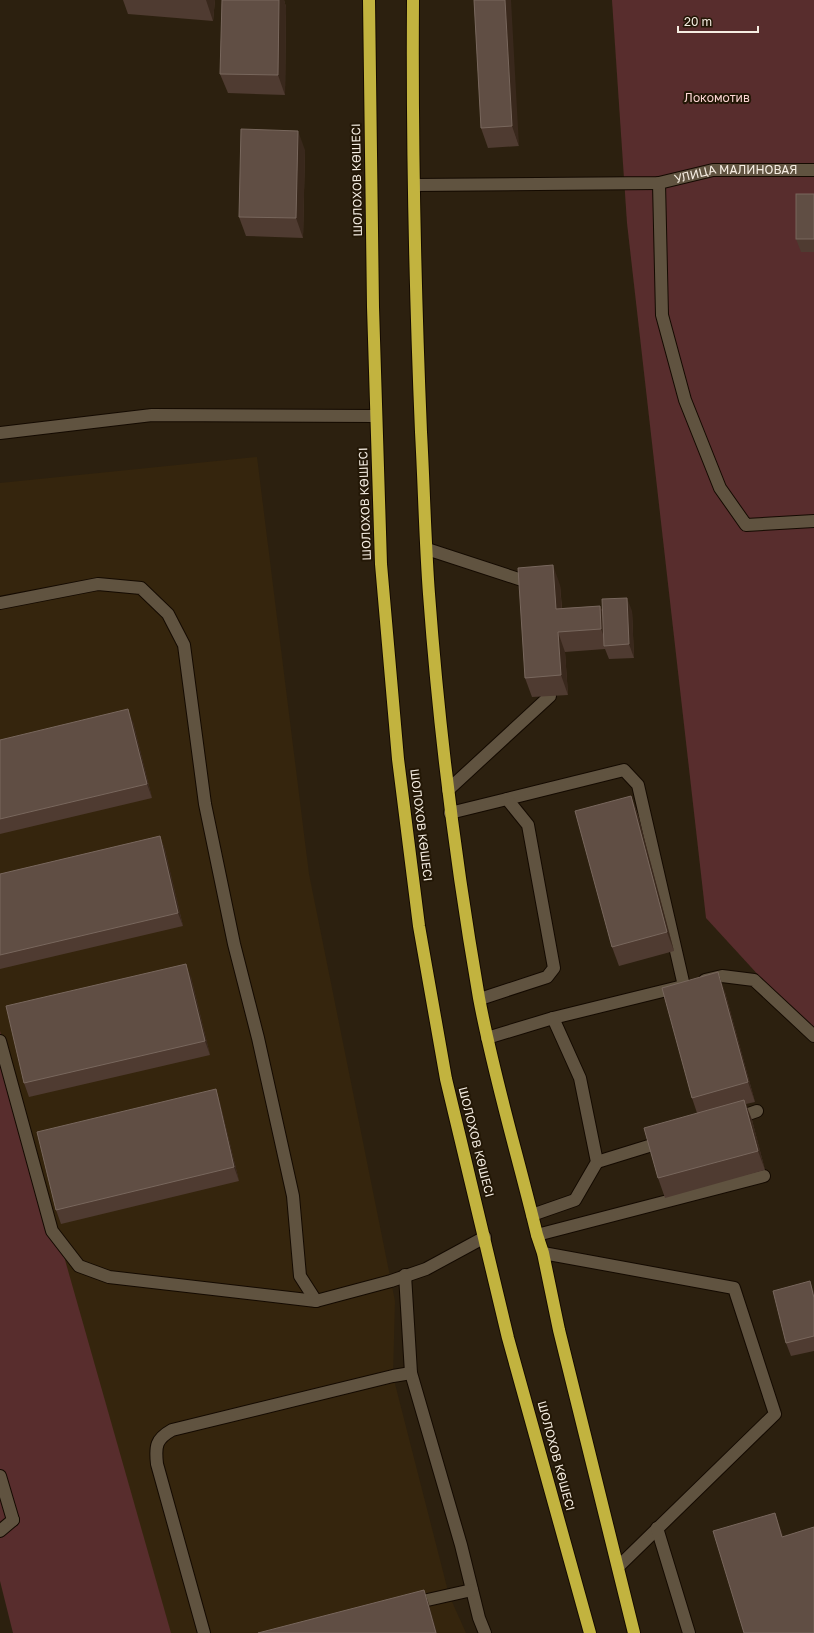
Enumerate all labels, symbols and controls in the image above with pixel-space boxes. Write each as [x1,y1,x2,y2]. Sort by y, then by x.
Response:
scale bar [678,8,758,34]
text: 20 m [684,14,712,29]
park label: Локомотив [684,90,750,105]
street label: ШОЛОХОВ КӨШЕСІ [348,123,365,237]
street label: УЛИЦА МАЛИНОВАЯ [673,162,797,186]
street label: ШОЛОХОВ КӨШЕСІ [355,447,374,561]
street label: ШОЛОХОВ КӨШЕСІ [407,768,436,882]
street label: ШОЛОХОВ КӨШЕСІ [456,1085,497,1199]
street label: ШОЛОХОВ КӨШЕСІ [535,1399,578,1512]

